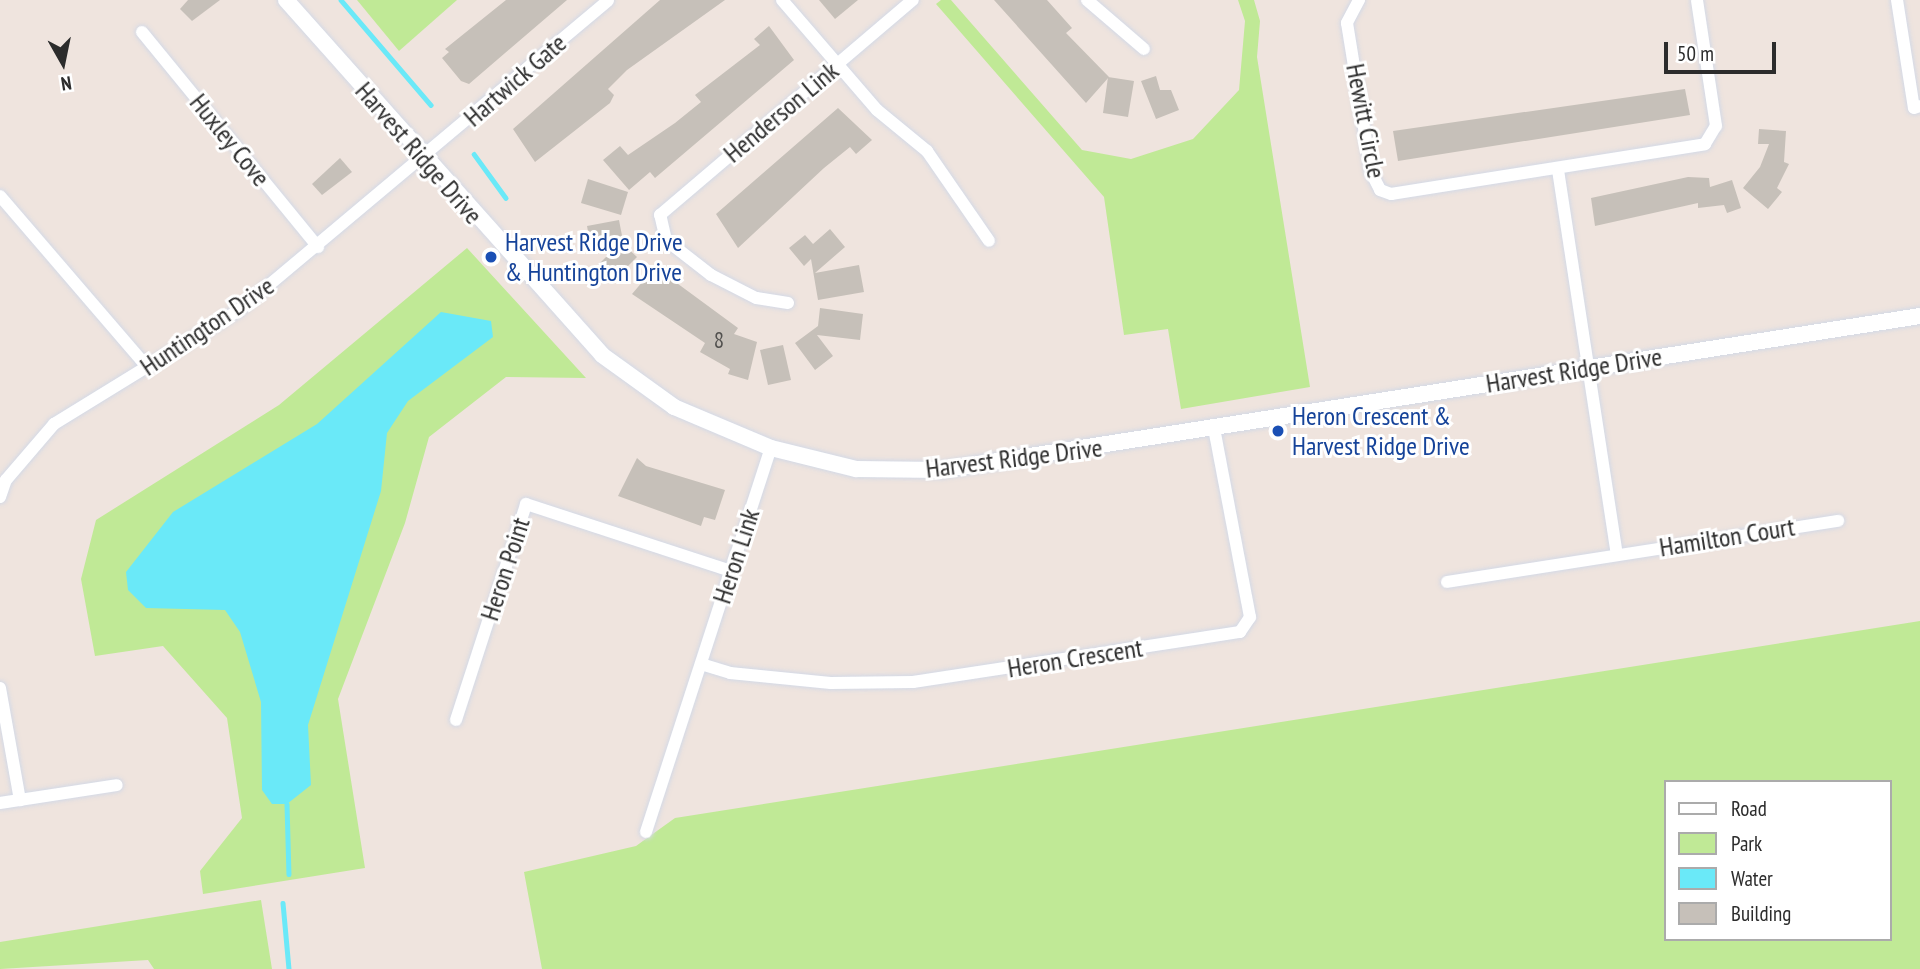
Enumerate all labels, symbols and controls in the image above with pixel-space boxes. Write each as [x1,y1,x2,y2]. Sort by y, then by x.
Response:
street label: Hartwick Gate [457,27,573,133]
north arrow [28,28,98,98]
scale bar [1668,28,1780,72]
text: 50 m [1677,40,1714,67]
street label: Henderson Link [717,55,845,169]
street label: Hewitt Circle [1340,61,1392,181]
text: N [59,71,73,96]
street label: Harvest Ridge Drive [349,76,489,230]
street label: Huxley Cove [183,87,277,193]
place label: Harvest Ridge Drive & Huntington Drive [505,226,683,288]
marker: Harvest Ridge Drive & Huntington Drive [483,249,499,265]
street label: Huntington Drive [134,270,280,382]
house number: 8 [714,326,724,354]
street label: Harvest Ridge Drive [1484,341,1664,399]
place label: Heron Crescent & Harvest Ridge Drive [1292,400,1470,462]
marker: Heron Crescent & Harvest Ridge Drive [1270,423,1286,439]
street label: Harvest Ridge Drive [924,432,1104,484]
street label: Heron Link [706,505,766,607]
street label: Hamilton Court [1657,511,1797,563]
street label: Heron Point [474,514,536,624]
street label: Heron Crescent [1005,632,1145,684]
legend [1664,780,1892,941]
text: Road [1731,795,1767,822]
text: Park [1731,830,1762,857]
text: Water [1731,865,1773,892]
text: Building [1731,900,1791,927]

